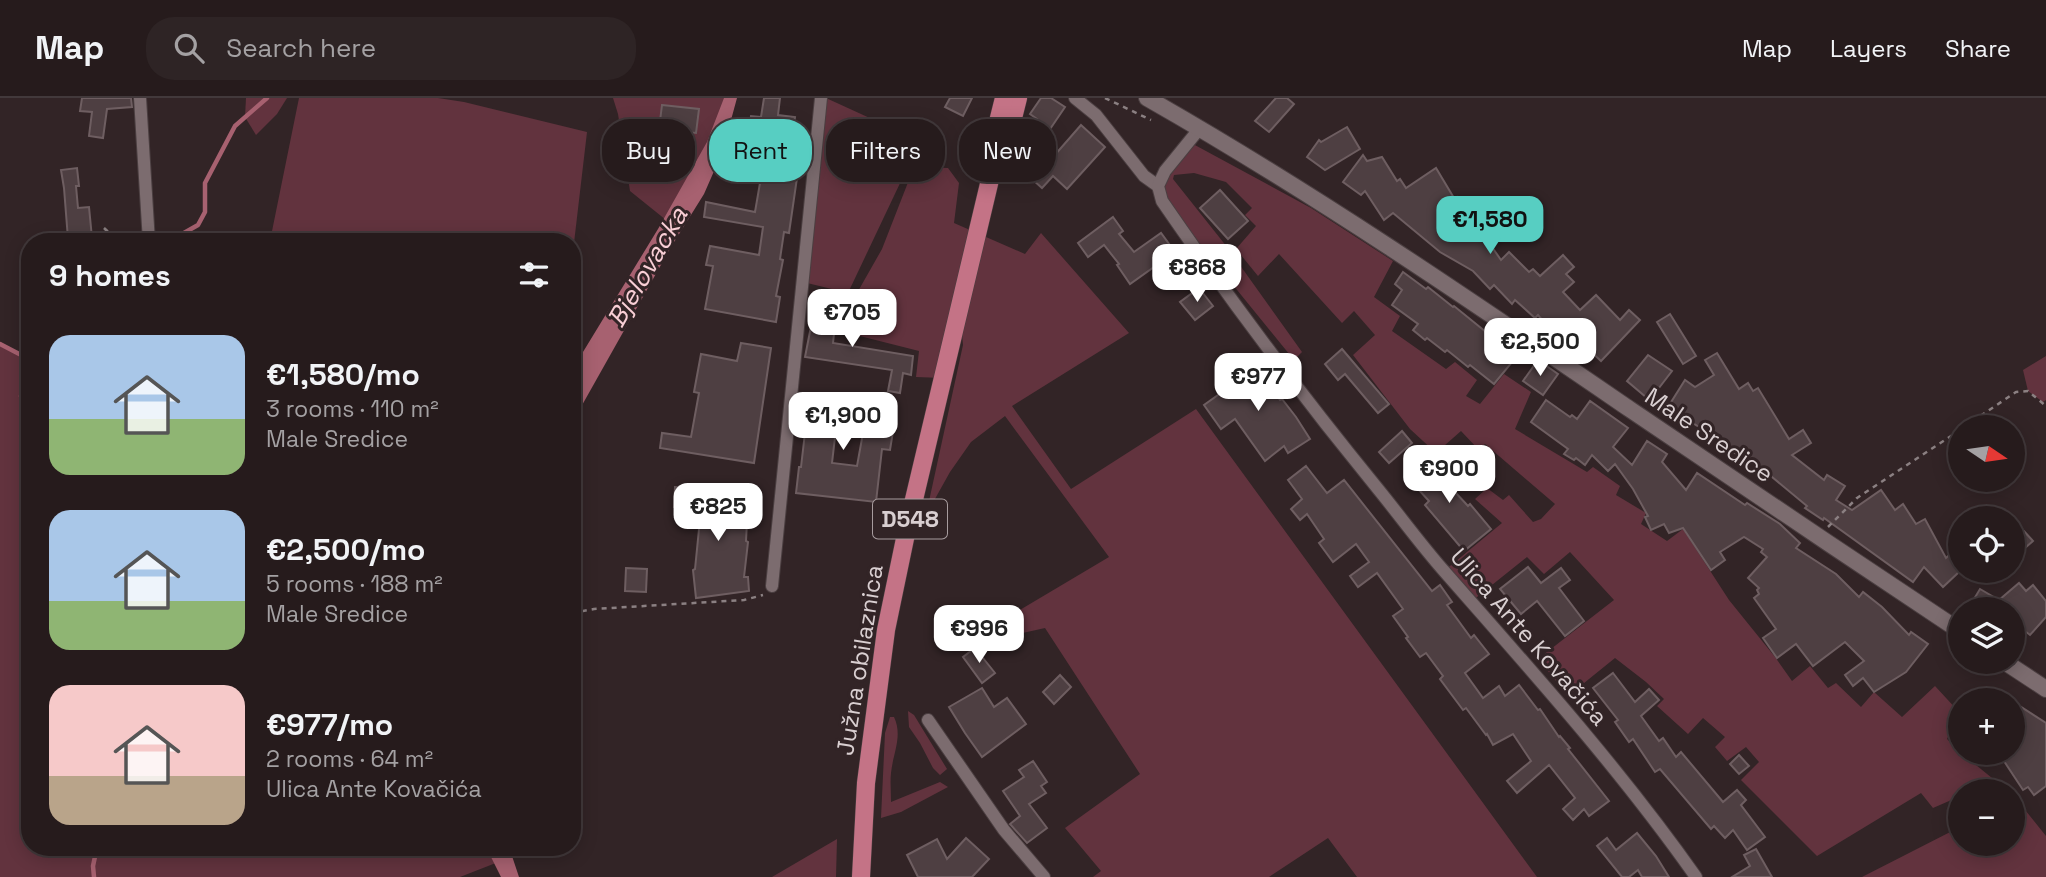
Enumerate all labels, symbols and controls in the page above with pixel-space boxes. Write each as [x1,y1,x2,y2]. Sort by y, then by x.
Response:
search box [146,17,636,80]
text: Map [35,27,104,69]
icon: search [170,29,208,67]
text: Search here [226,31,376,65]
text: Map [1742,33,1792,64]
text: Layers [1830,33,1907,64]
text: Share [1945,33,2011,64]
chip: Buy [602,119,695,182]
chip: Rent [709,119,812,182]
chip: Filters [826,119,945,182]
chip: New [959,119,1056,182]
pin: €1,580 [1433,197,1547,256]
water label: Bjelovacka [599,200,696,333]
text: €1,580 [1452,204,1528,234]
pin: €868 [1156,244,1238,304]
text: €868 [1168,252,1226,282]
text: 9 homes [49,256,171,295]
icon: filters [515,256,553,294]
pin: €705 [811,289,893,349]
text: €705 [824,297,880,327]
pin: €2,500 [1483,318,1597,378]
text: €2,500 [1500,326,1580,356]
pin: €977 [1217,354,1299,413]
text: €1,580/mo [266,355,420,394]
text: €977 [1231,361,1285,391]
icon: home [105,363,189,447]
street label: Male Sredice [1639,380,1779,489]
pin: €1,900 [786,392,900,452]
text: 3 rooms · 110 m² [266,394,439,424]
text: €1,900 [805,400,881,430]
north arrow [1948,415,2025,492]
map controls [1948,415,2025,856]
text: Male Sredice [266,424,408,454]
pin: €900 [1408,446,1490,505]
text: €900 [1419,453,1479,483]
pin: €825 [677,484,759,543]
text: €825 [690,491,746,521]
road number: D548 [873,500,947,538]
button: locate [1948,506,2025,583]
text: €2,500/mo [266,530,425,569]
icon: home [105,538,189,622]
street label: Ulica Ante Kovačića [1444,542,1615,732]
street label: Južna obilaznica [829,562,890,757]
text: 5 rooms · 188 m² [266,569,443,599]
button: layers [1948,597,2025,674]
text: Male Sredice [266,599,408,629]
pin: €996 [938,606,1020,665]
text: €996 [950,613,1008,643]
button: + [1948,688,2025,765]
text: €977/mo [266,705,393,744]
icon: home [105,713,189,797]
text: 2 rooms · 64 m² [266,744,433,774]
text: Ulica Ante Kovačića [266,774,482,804]
button: − [1948,779,2025,856]

